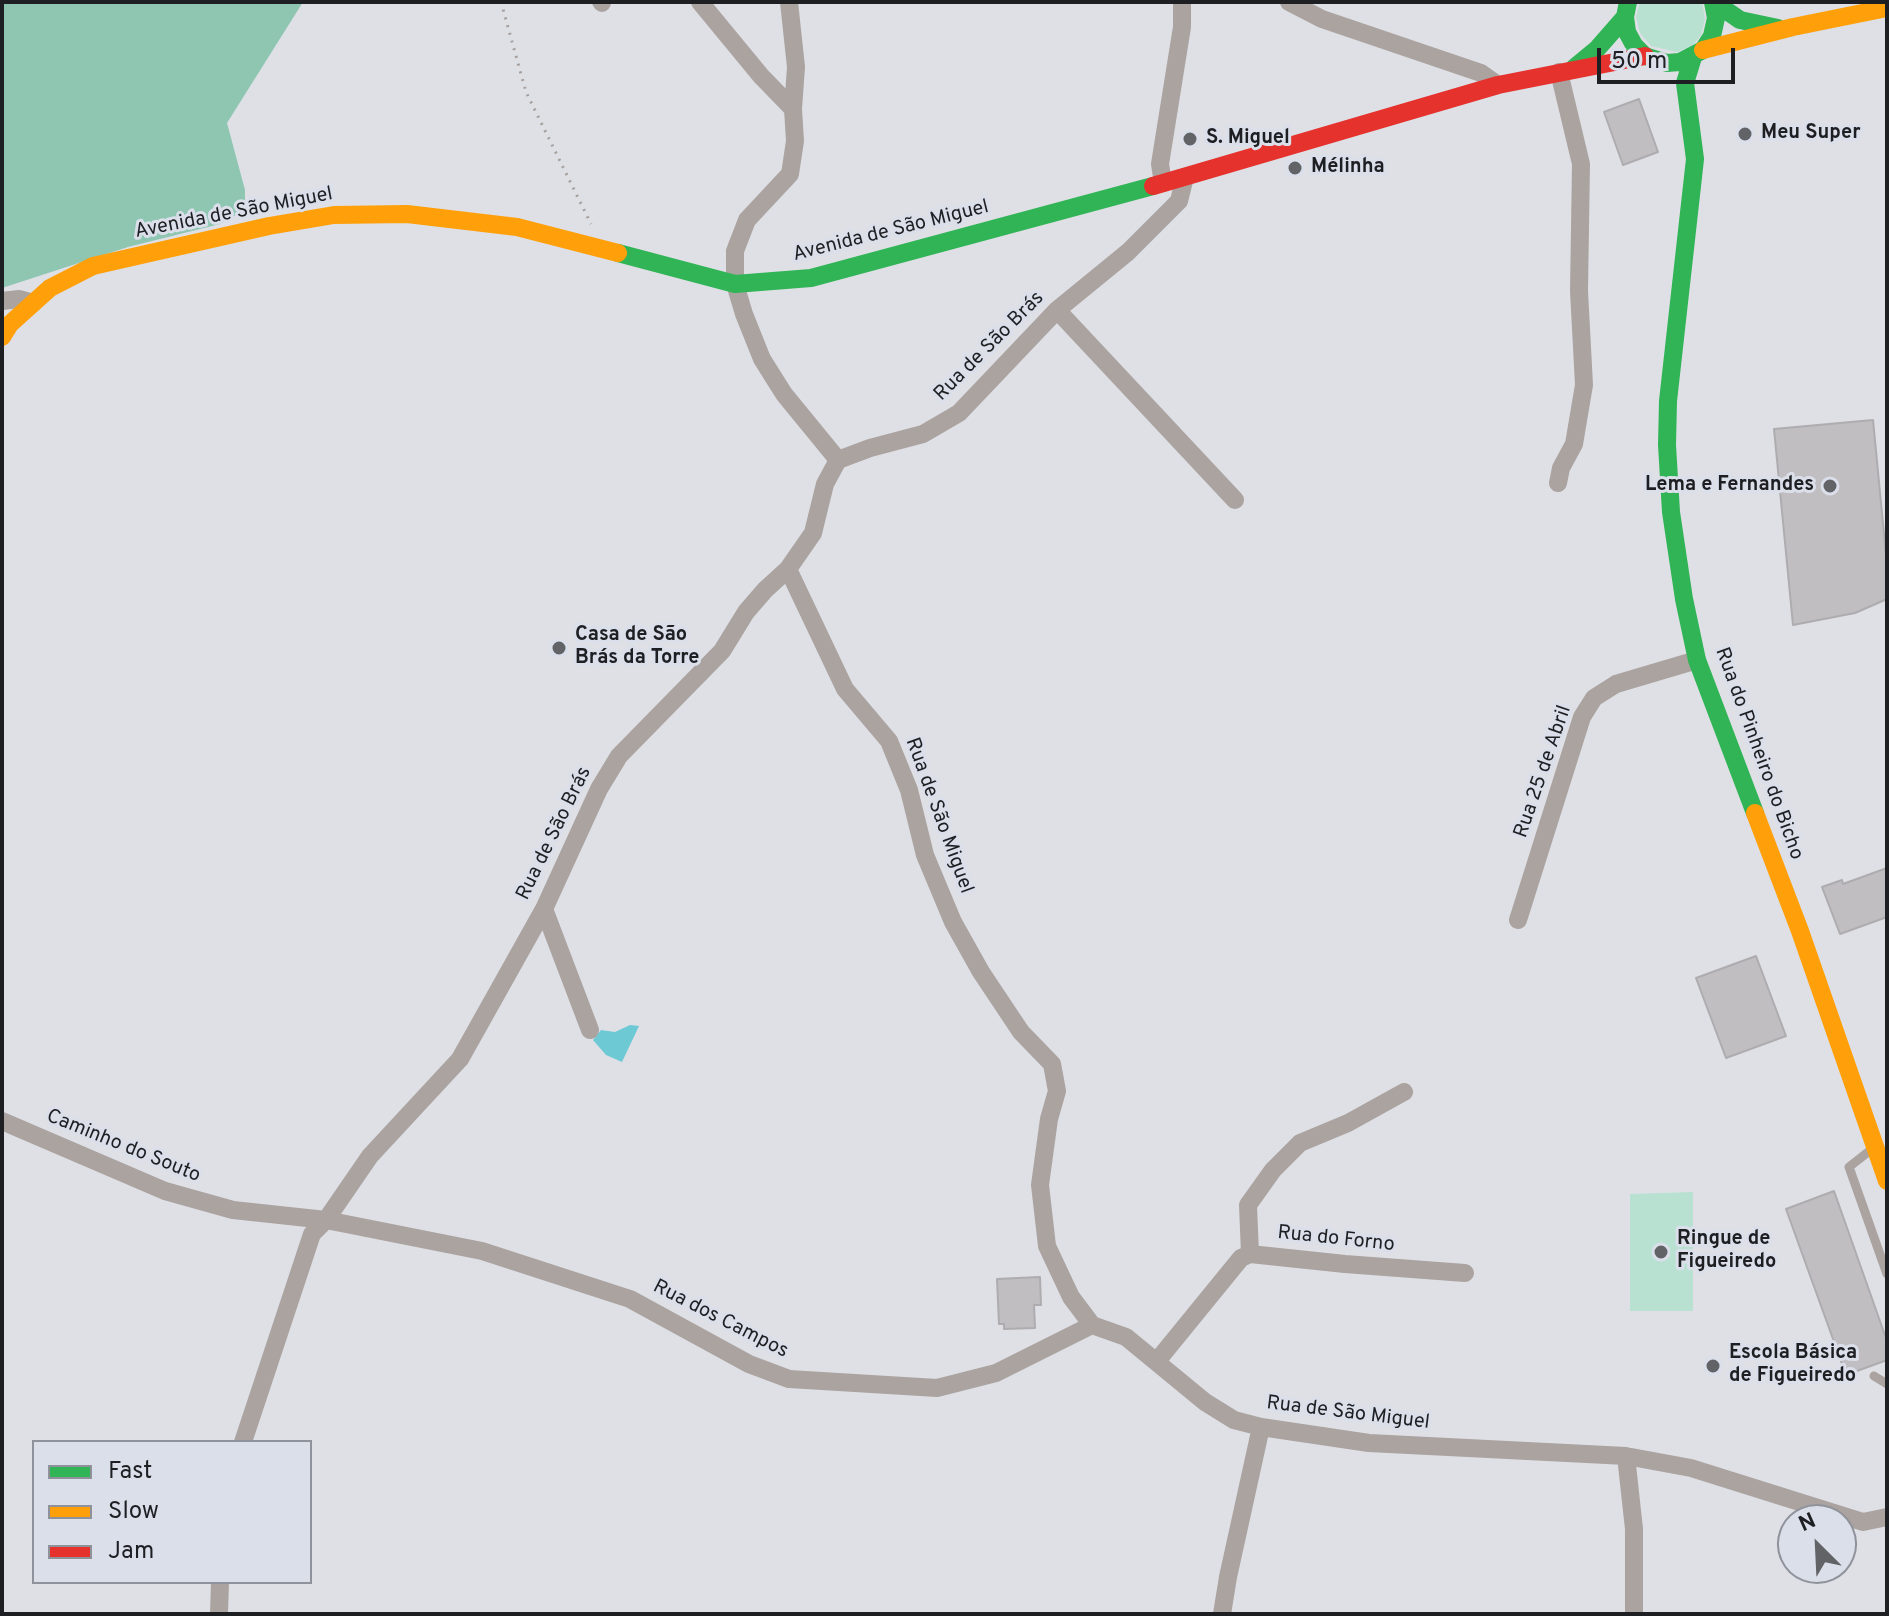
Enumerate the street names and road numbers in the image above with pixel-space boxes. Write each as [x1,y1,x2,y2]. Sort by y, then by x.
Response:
street label: Avenida de São Miguel [133,183,335,245]
street label: Avenida de São Miguel [791,196,991,268]
street label: Rua de São Brás [930,287,1050,407]
street label: Rua do Pinheiro do Bicho [1708,645,1808,863]
street label: Rua 25 de Abril [1510,703,1578,841]
street label: Rua de São Miguel [899,735,977,897]
street label: Rua de São Brás [512,763,598,905]
street label: Caminho do Souto [42,1105,204,1189]
street label: Rua do Forno [1276,1222,1396,1258]
street label: Rua dos Campos [648,1276,792,1364]
street label: Rua de São Miguel [1265,1392,1431,1436]

